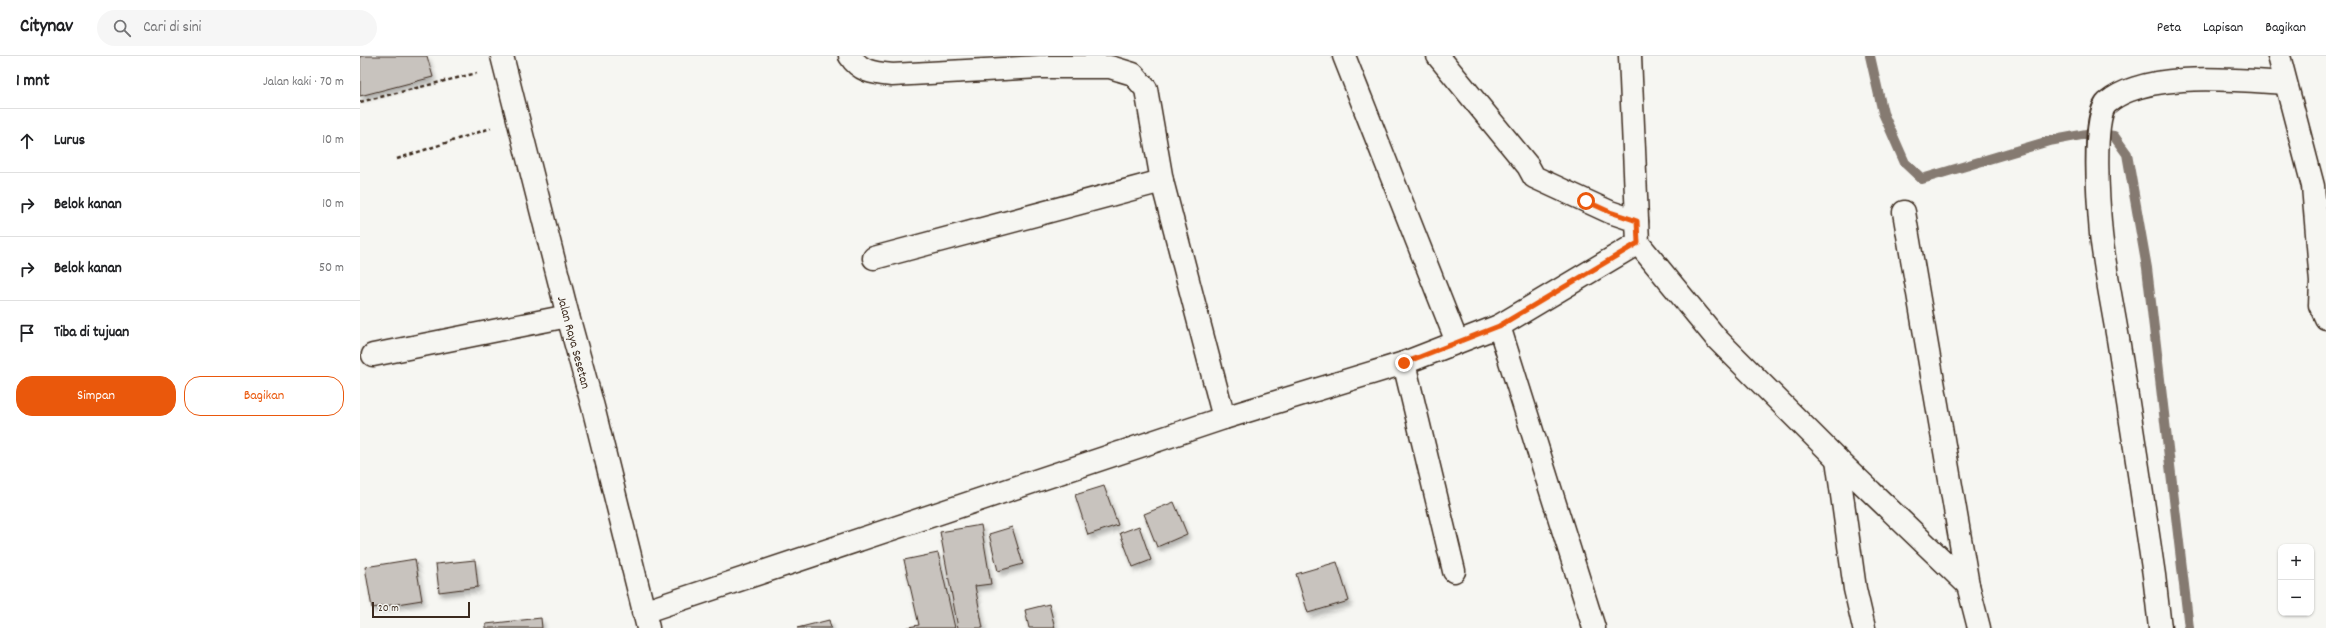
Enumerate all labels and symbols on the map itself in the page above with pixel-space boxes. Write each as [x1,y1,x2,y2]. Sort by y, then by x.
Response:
route start [1577,192,1595,210]
street label: Jalan Raya Sesetan [551,294,594,391]
route end [1395,354,1413,372]
scale bar [372,600,470,619]

